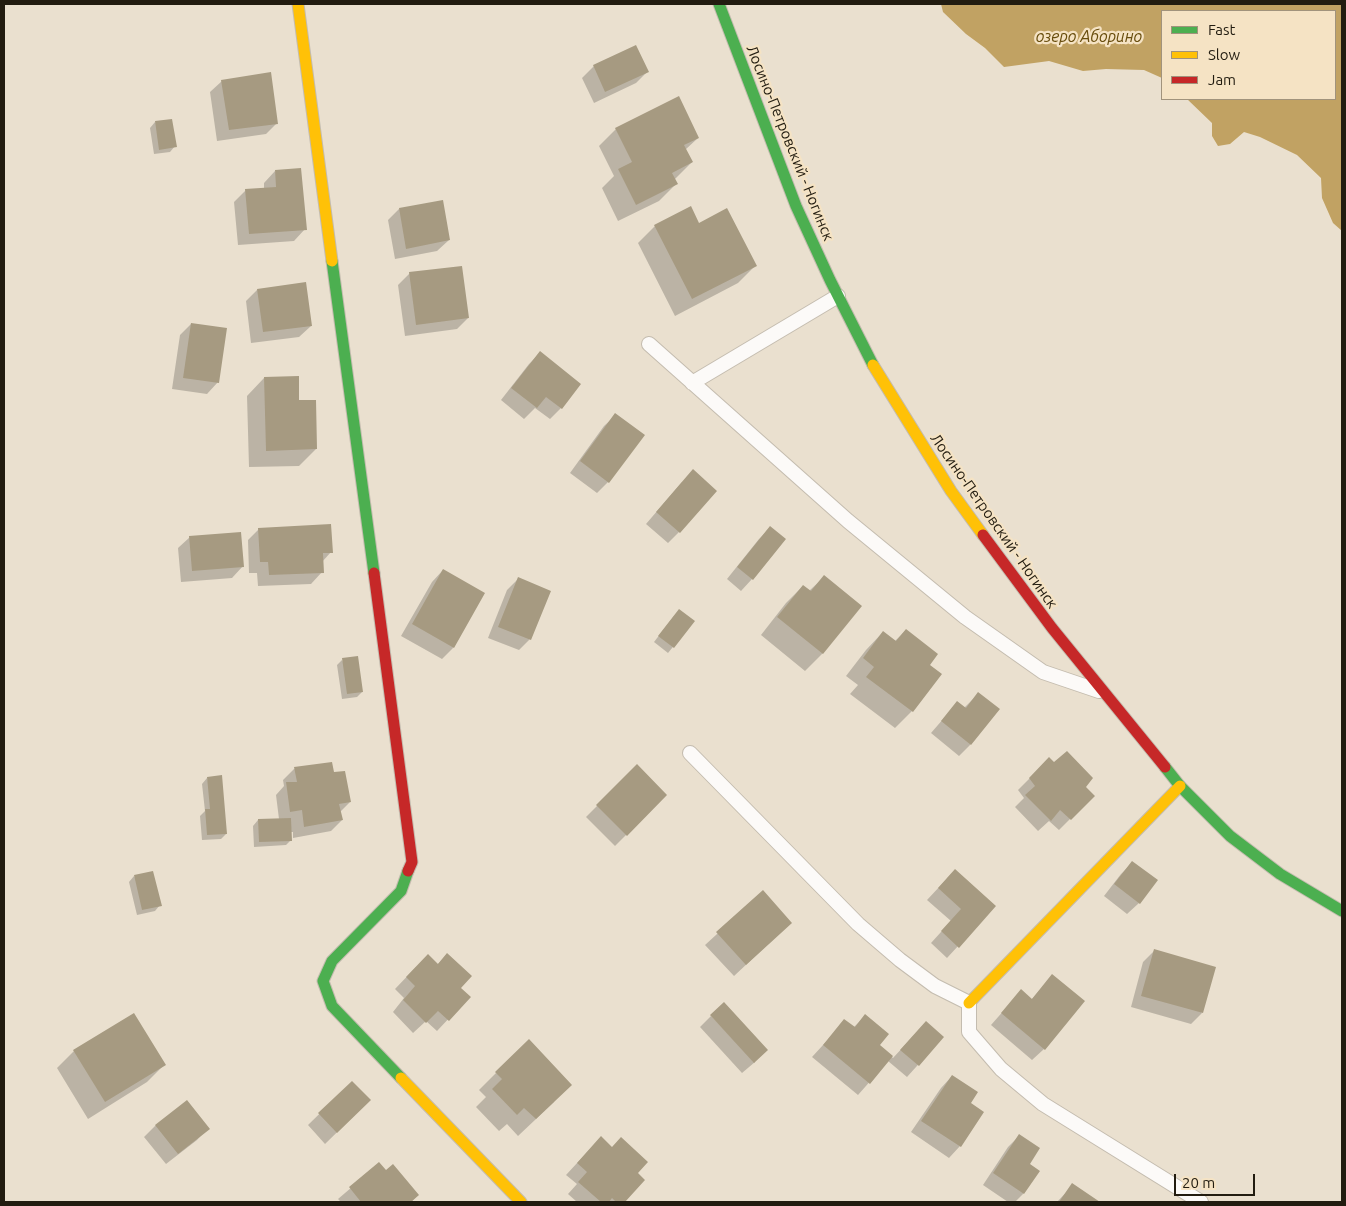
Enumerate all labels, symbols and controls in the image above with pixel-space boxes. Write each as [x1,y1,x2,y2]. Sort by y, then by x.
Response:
legend [1161,10,1336,100]
text: Fast [1208,21,1235,38]
water label: озеро Аборино [1036,27,1142,47]
street label: Лосино-Петровский - Ногинск [742,42,838,244]
text: Slow [1208,46,1240,63]
text: Jam [1208,71,1236,88]
street label: Лосино-Петровский - Ногинск [927,430,1061,612]
scale bar [1176,1164,1257,1196]
text: 20 m [1182,1174,1215,1191]

